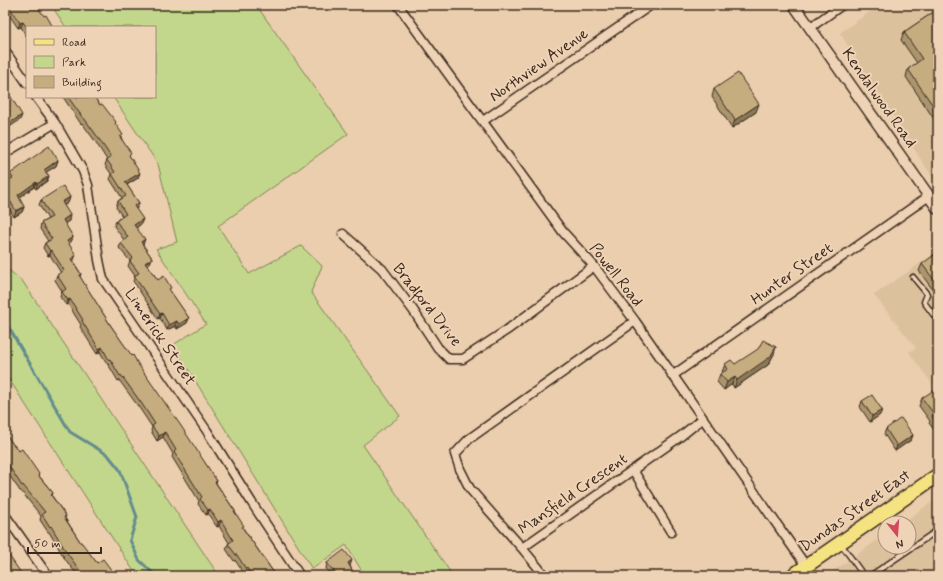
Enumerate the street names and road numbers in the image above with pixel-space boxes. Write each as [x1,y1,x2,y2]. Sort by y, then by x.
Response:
street label: Northview Avenue [485,23,593,107]
street label: Kendalwood Road [837,44,921,152]
street label: Hunter Street [747,238,837,310]
street label: Powell Road [584,239,648,311]
street label: Bradford Drive [386,259,466,352]
street label: Limerick Street [120,284,201,390]
street label: Mansfield Crescent [514,448,632,540]
street label: Dundas Street East [795,465,915,557]

